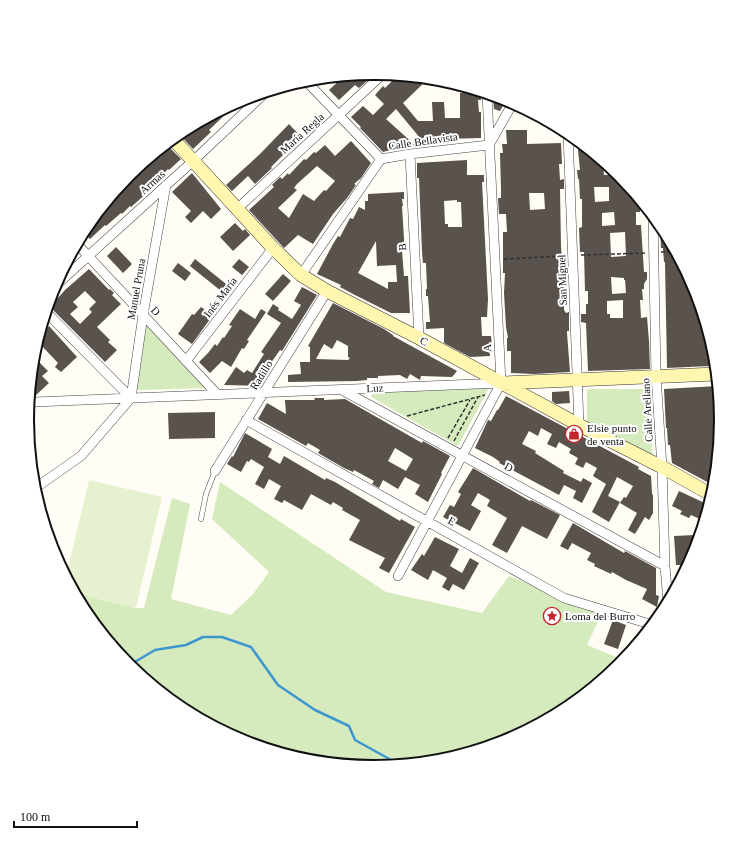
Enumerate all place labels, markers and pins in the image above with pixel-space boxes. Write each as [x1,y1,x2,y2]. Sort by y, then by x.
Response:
place label: Elsie punto de venta [587,422,637,447]
shop icon: Elsie punto de venta [564,424,584,444]
place icon: Loma del Burro [542,606,562,626]
place label: Loma del Burro [565,610,636,622]

